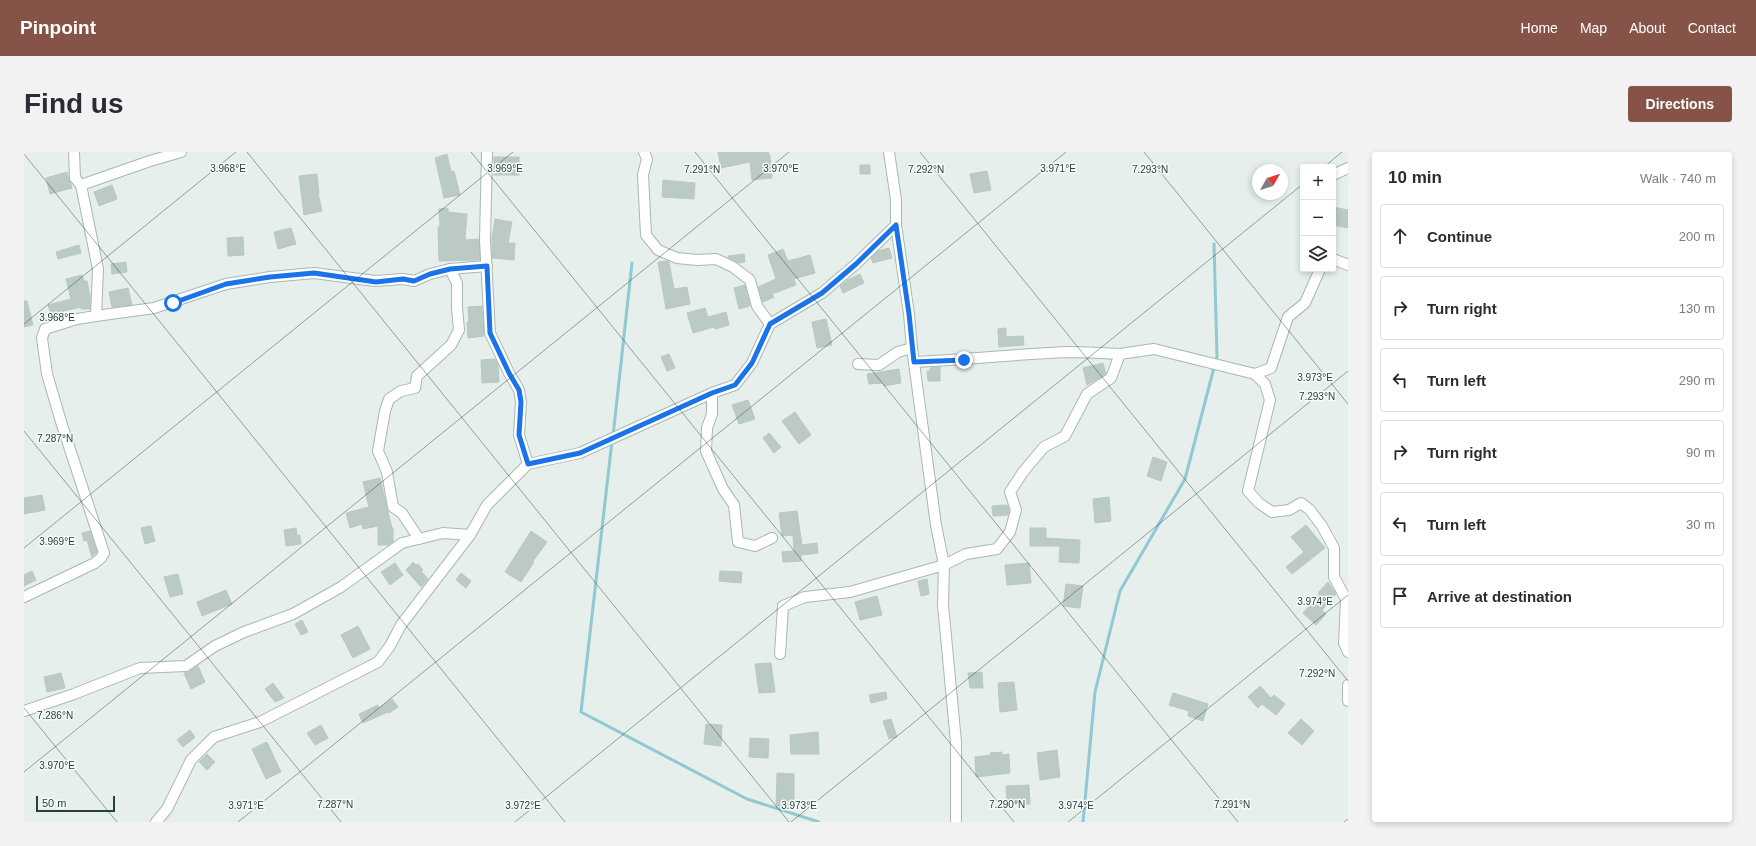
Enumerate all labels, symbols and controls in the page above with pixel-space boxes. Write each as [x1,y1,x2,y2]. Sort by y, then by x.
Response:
text: Pinpoint [20,17,96,38]
text: Home [1521,20,1558,36]
text: Map [1580,20,1607,36]
text: About [1629,20,1666,36]
text: Contact [1688,20,1736,36]
button: Directions [1628,86,1732,122]
text: Find us [24,88,124,119]
text: 3.968°E [210,163,246,174]
text: 3.969°E [487,163,523,174]
text: 3.970°E [763,163,799,174]
text: 3.971°E [1040,163,1076,174]
text: 7.291°N [684,164,720,175]
text: 7.292°N [908,164,944,175]
text: 7.293°N [1132,164,1168,175]
north arrow [1252,164,1288,200]
map controls [1300,164,1336,272]
button: + [1300,164,1336,200]
text: 10 min [1388,168,1442,187]
text: Walk · 740 m [1640,171,1716,186]
button: − [1300,200,1336,236]
icon: ahead [1389,225,1411,247]
text: Continue [1427,228,1492,245]
text: 200 m [1679,229,1715,244]
button: layers [1300,236,1336,272]
route start [164,294,182,312]
icon: right [1389,297,1411,319]
text: Turn right [1427,300,1497,317]
text: 130 m [1679,301,1715,316]
text: 3.968°E [39,312,75,323]
route end [955,351,973,369]
icon: left [1389,369,1411,391]
text: 3.973°E [1297,372,1333,383]
text: Turn left [1427,372,1486,389]
text: 290 m [1679,373,1715,388]
text: 7.293°N [1299,391,1335,402]
text: 7.287°N [37,433,73,444]
icon: right [1389,441,1411,463]
text: Turn right [1427,444,1497,461]
text: 90 m [1686,445,1715,460]
icon: left [1389,513,1411,535]
text: Turn left [1427,516,1486,533]
text: 30 m [1686,517,1715,532]
text: 3.969°E [39,536,75,547]
icon: arrive [1389,585,1411,607]
text: Arrive at destination [1427,588,1572,605]
text: 3.974°E [1297,596,1333,607]
text: 7.292°N [1299,668,1335,679]
text: 7.286°N [37,710,73,721]
text: 3.970°E [39,760,75,771]
scale bar [36,794,115,813]
text: 50 m [42,797,66,809]
text: 7.287°N [317,799,353,810]
text: 7.290°N [989,799,1025,810]
text: 7.291°N [1214,799,1250,810]
text: 3.971°E [228,800,264,811]
text: 3.972°E [505,800,541,811]
text: 3.973°E [781,800,817,811]
text: 3.974°E [1058,800,1094,811]

